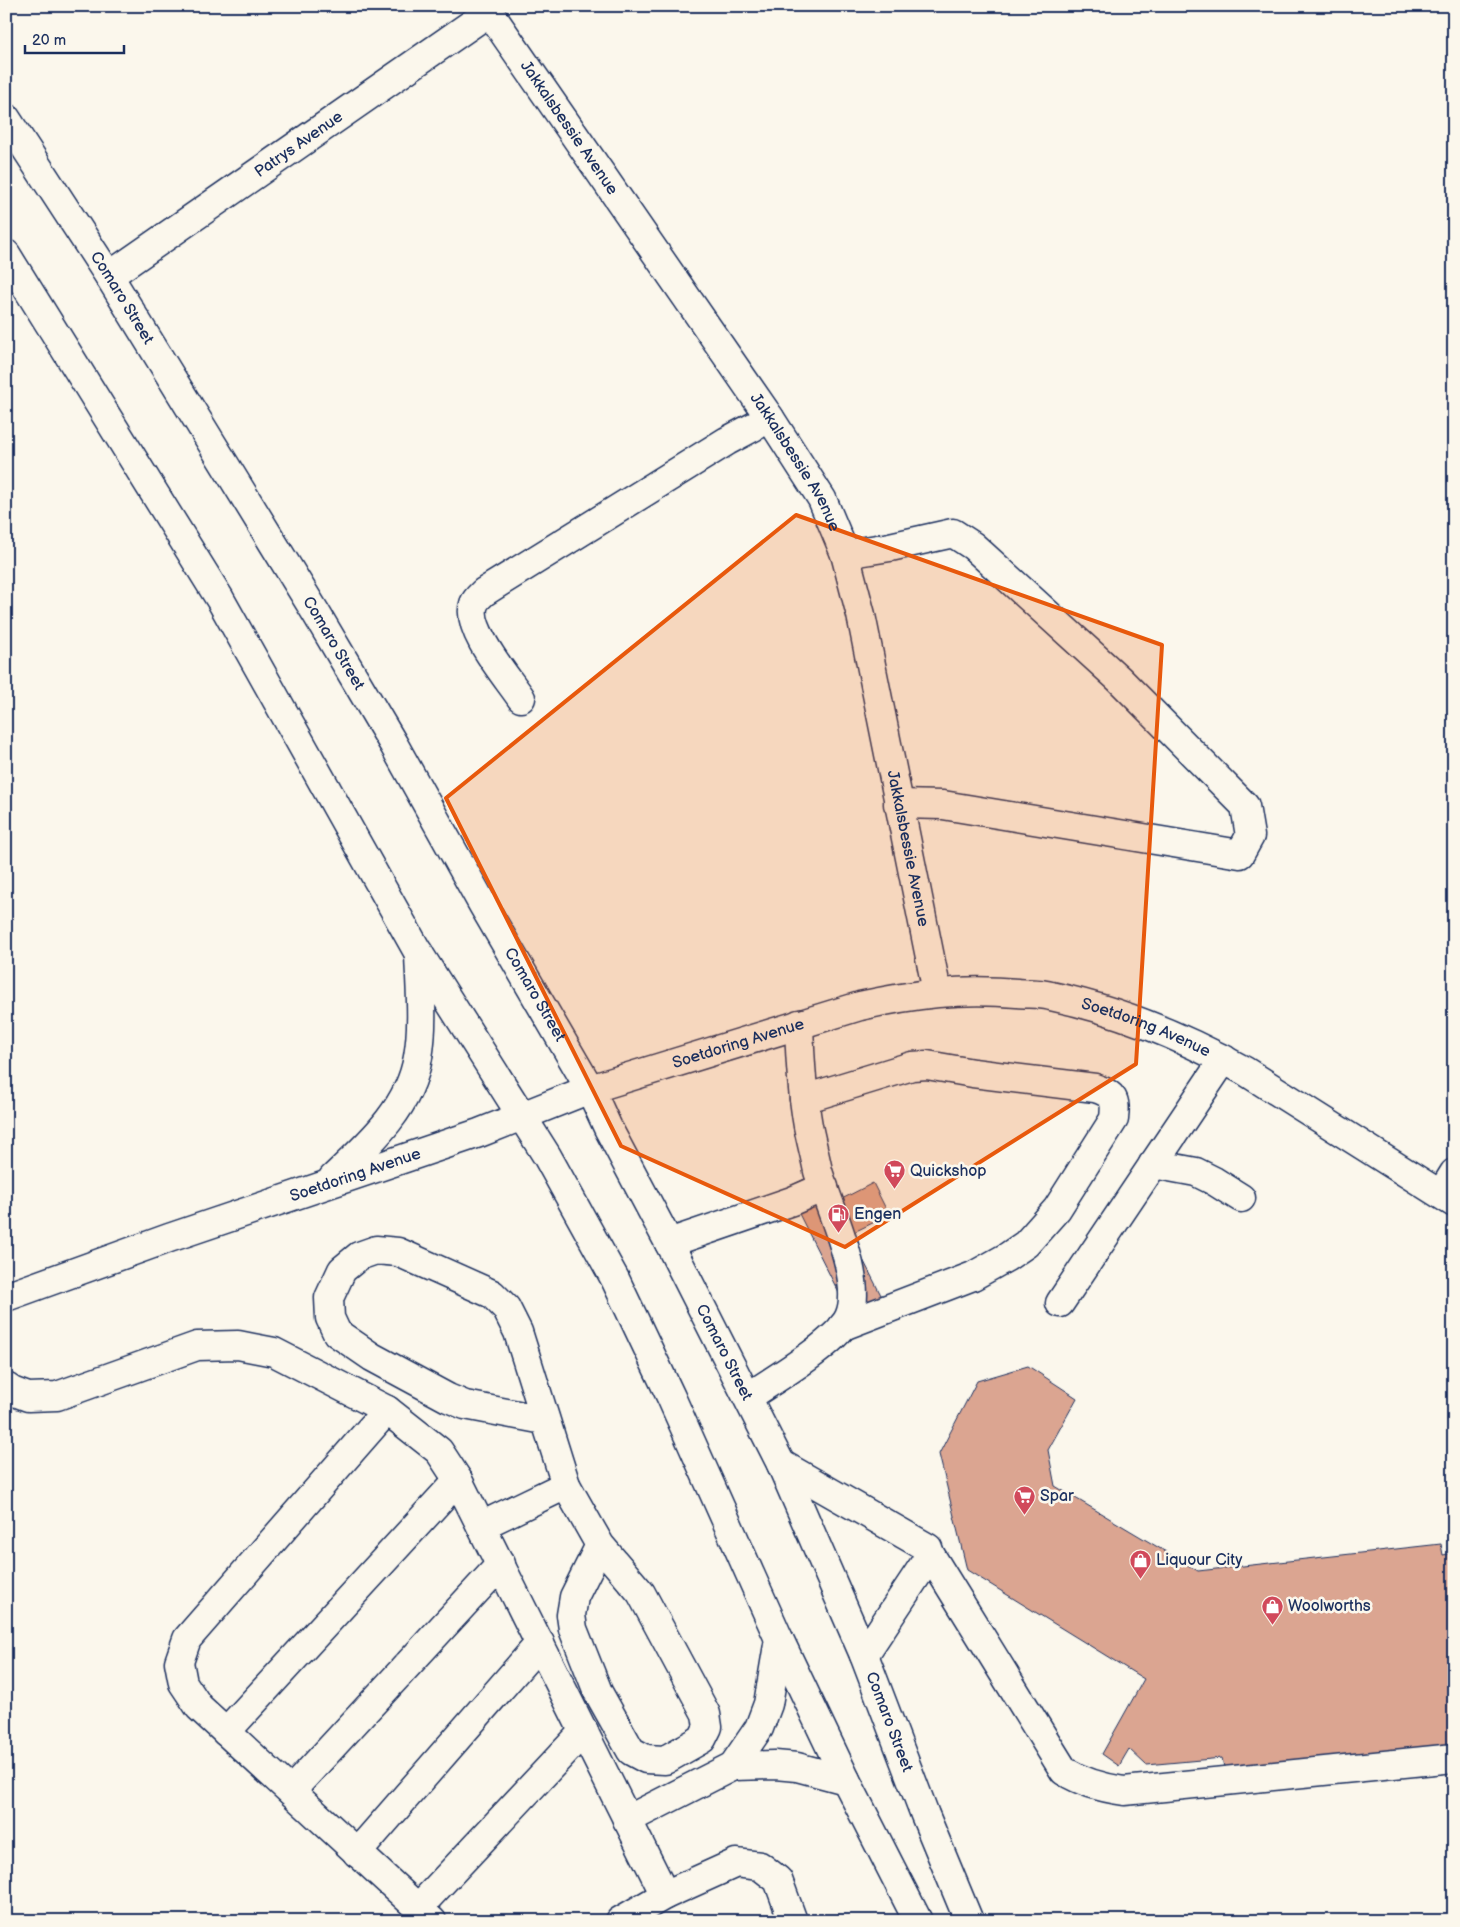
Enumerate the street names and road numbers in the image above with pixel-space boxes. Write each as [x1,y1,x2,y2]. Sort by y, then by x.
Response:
street label: Jakkalsbessie Avenue [516,57,622,199]
street label: Patrys Avenue [251,107,347,181]
street label: Comaro Street [86,248,158,348]
street label: Jakkalsbessie Avenue [746,389,844,535]
street label: Comaro Street [299,593,369,693]
street label: Jakkalsbessie Avenue [883,769,933,929]
street label: Comaro Street [500,944,570,1045]
street label: Soetdoring Avenue [1079,994,1214,1061]
street label: Soetdoring Avenue [670,1014,807,1073]
street label: Soetdoring Avenue [287,1144,424,1206]
street label: Comaro Street [692,1301,757,1404]
street label: Comaro Street [862,1669,917,1774]

